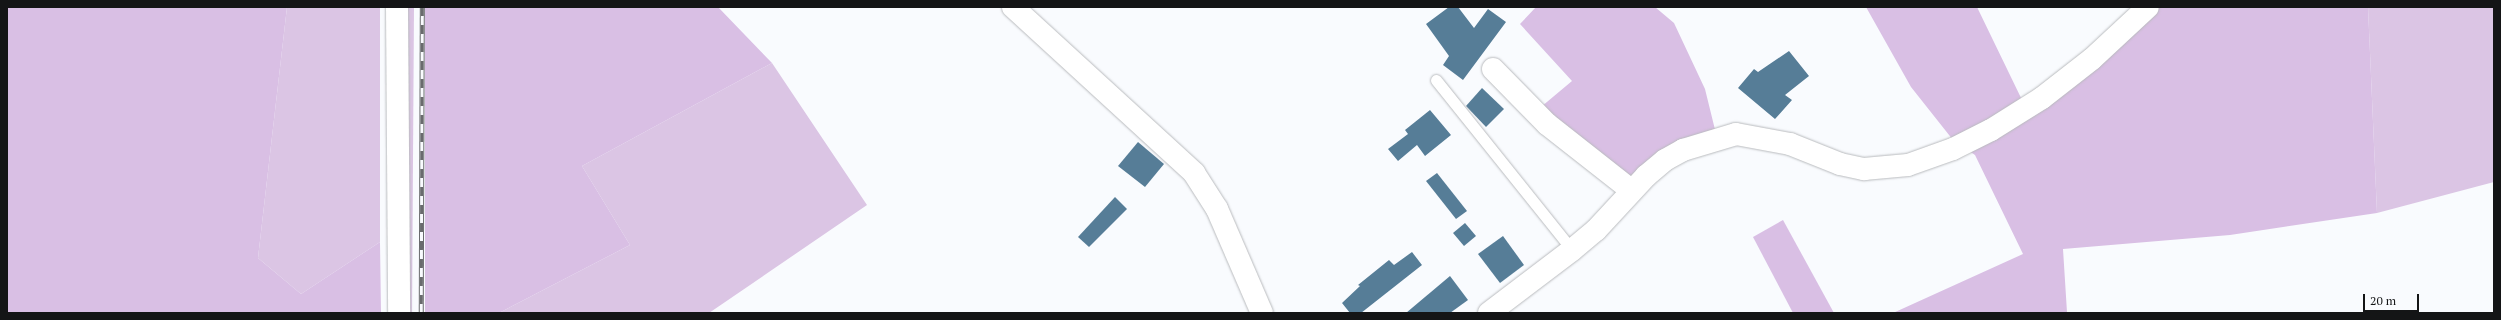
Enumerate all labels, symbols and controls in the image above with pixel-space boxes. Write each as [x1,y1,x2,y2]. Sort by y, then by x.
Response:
scale bar [2365,286,2421,312]
text: 20 m [2370,293,2396,308]

